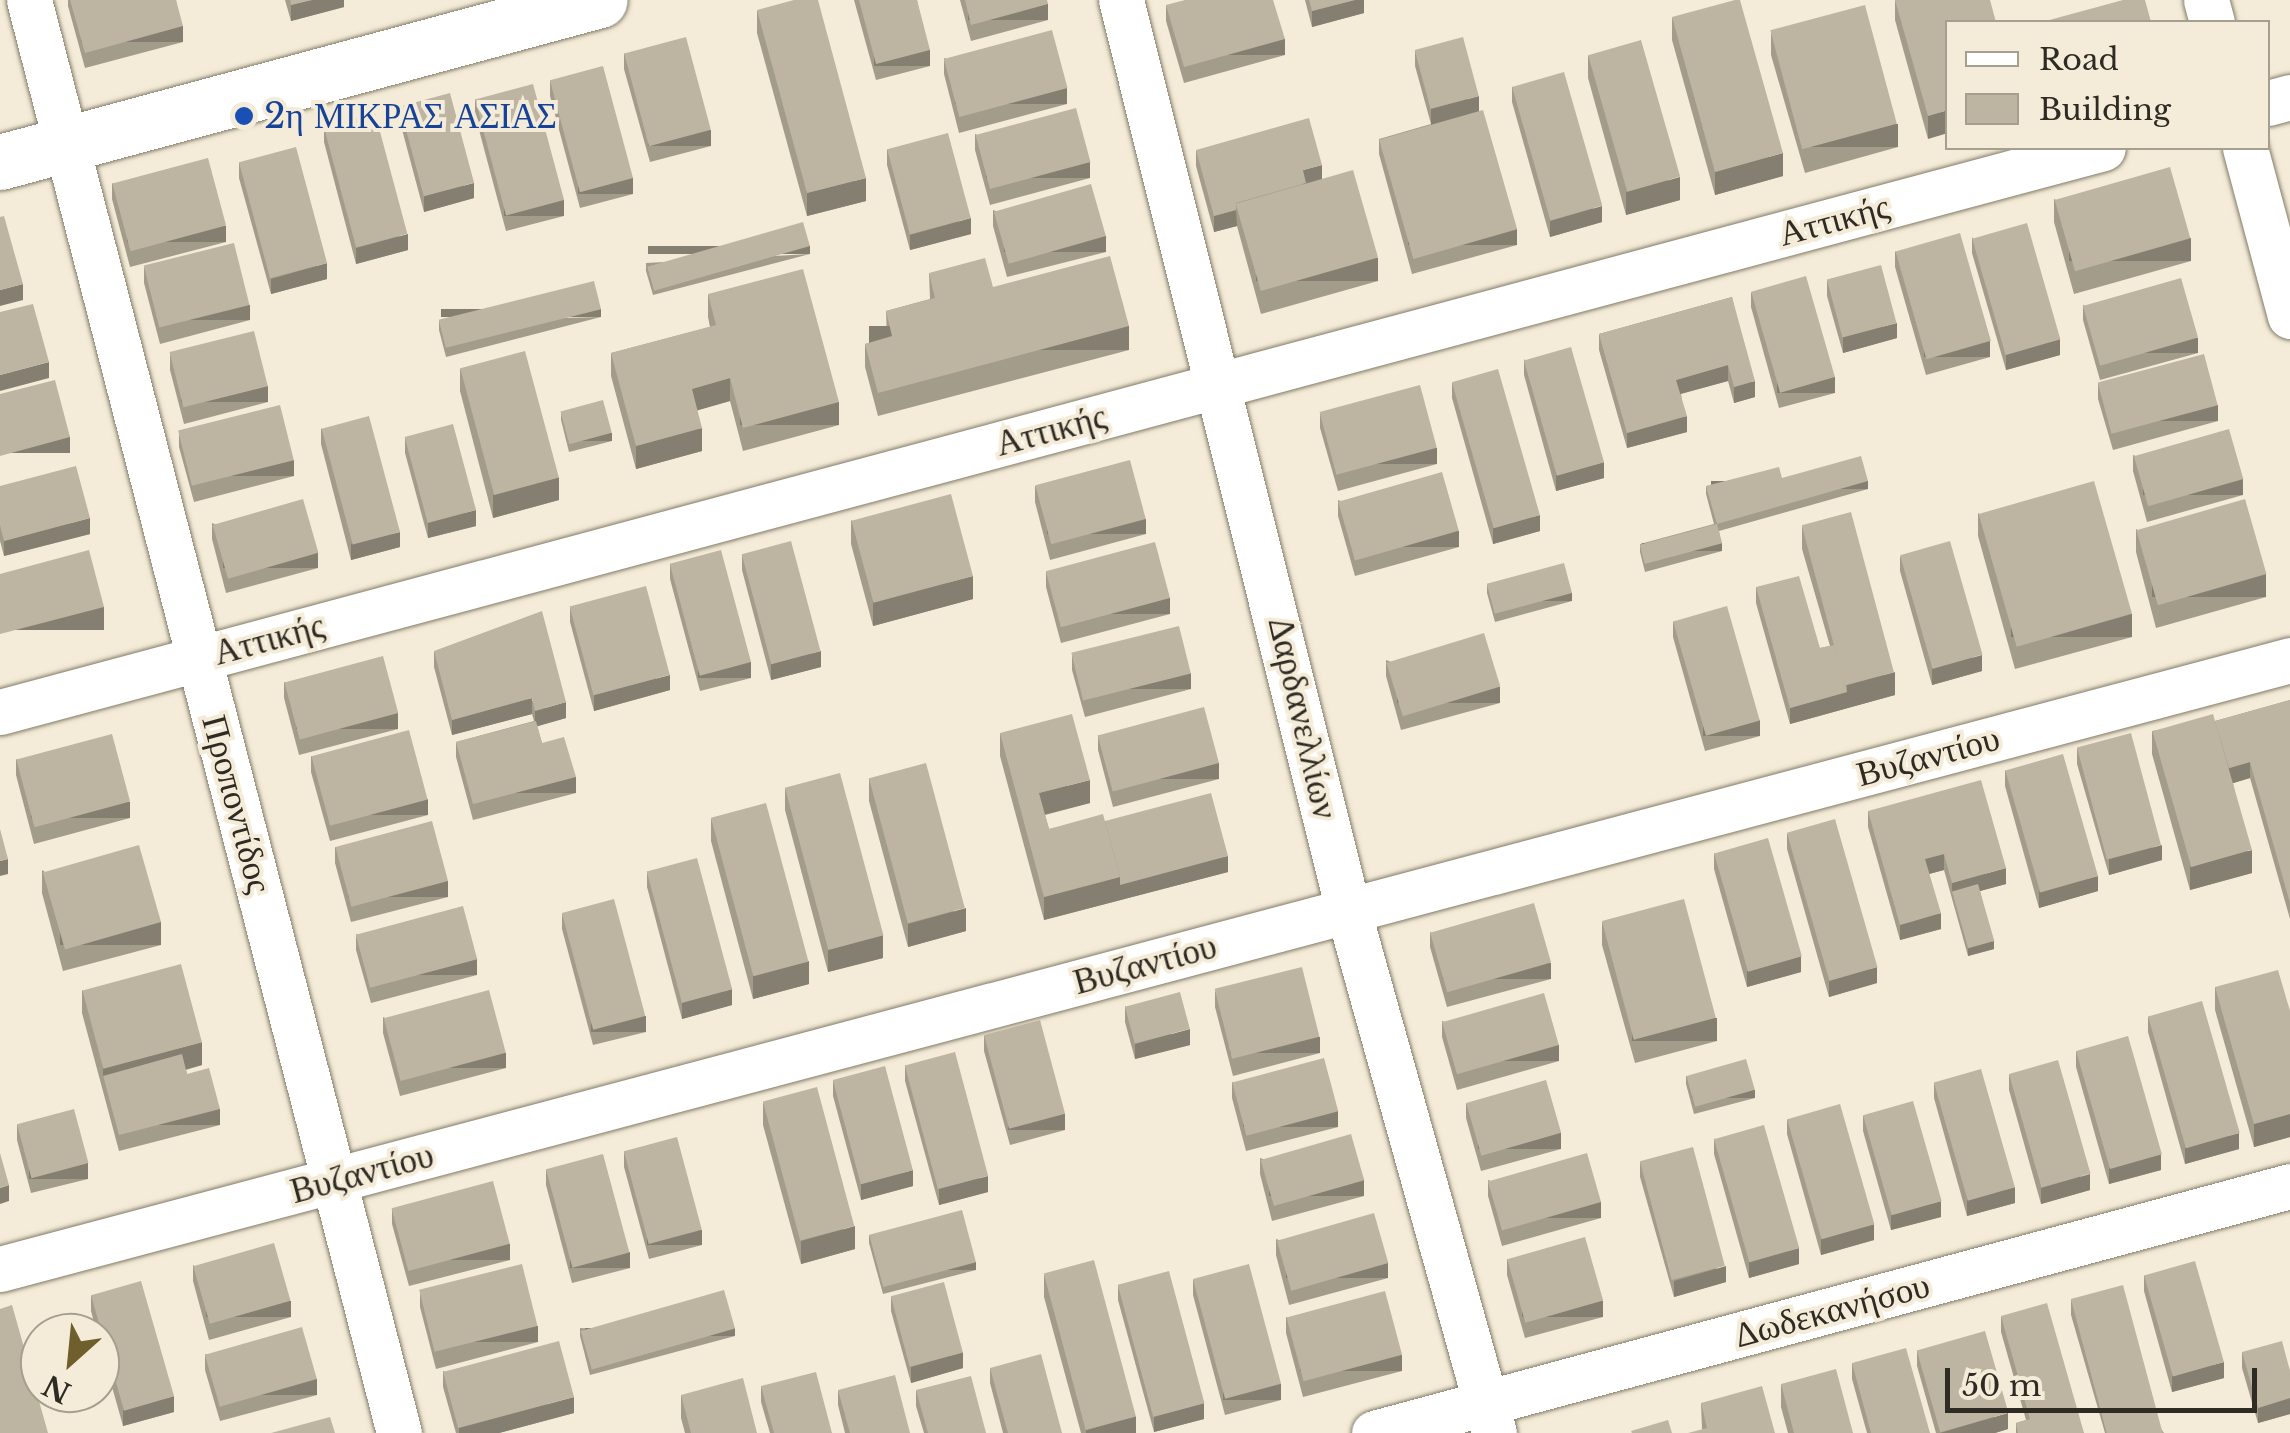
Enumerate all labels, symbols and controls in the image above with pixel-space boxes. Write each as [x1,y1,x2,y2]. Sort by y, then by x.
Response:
legend [1945,20,2270,150]
text: Road [2039,41,2119,78]
text: Building [2039,91,2171,128]
place label: 2η ΜΙΚΡΑΣ ΑΣΙΑΣ [264,95,557,137]
marker: 2η ΜΙΚΡΑΣ ΑΣΙΑΣ [233,105,255,127]
street label: Αττικής [1774,185,1894,255]
street label: Αττικής [991,395,1111,465]
street label: Αττικής [209,604,329,674]
street label: Δαρδανελλίων [1259,613,1347,823]
street label: Προποντίδος [193,710,281,898]
street label: Βυζαντίου [1852,717,2004,795]
street label: Βυζαντίου [1069,925,1221,1003]
street label: Βυζαντίου [286,1134,438,1212]
street label: Δωδεκανήσου [1730,1264,1934,1356]
north arrow [20,1313,120,1413]
scale bar [1950,1348,2262,1410]
text: N [37,1367,77,1410]
text: 50 m [1962,1367,2041,1404]

